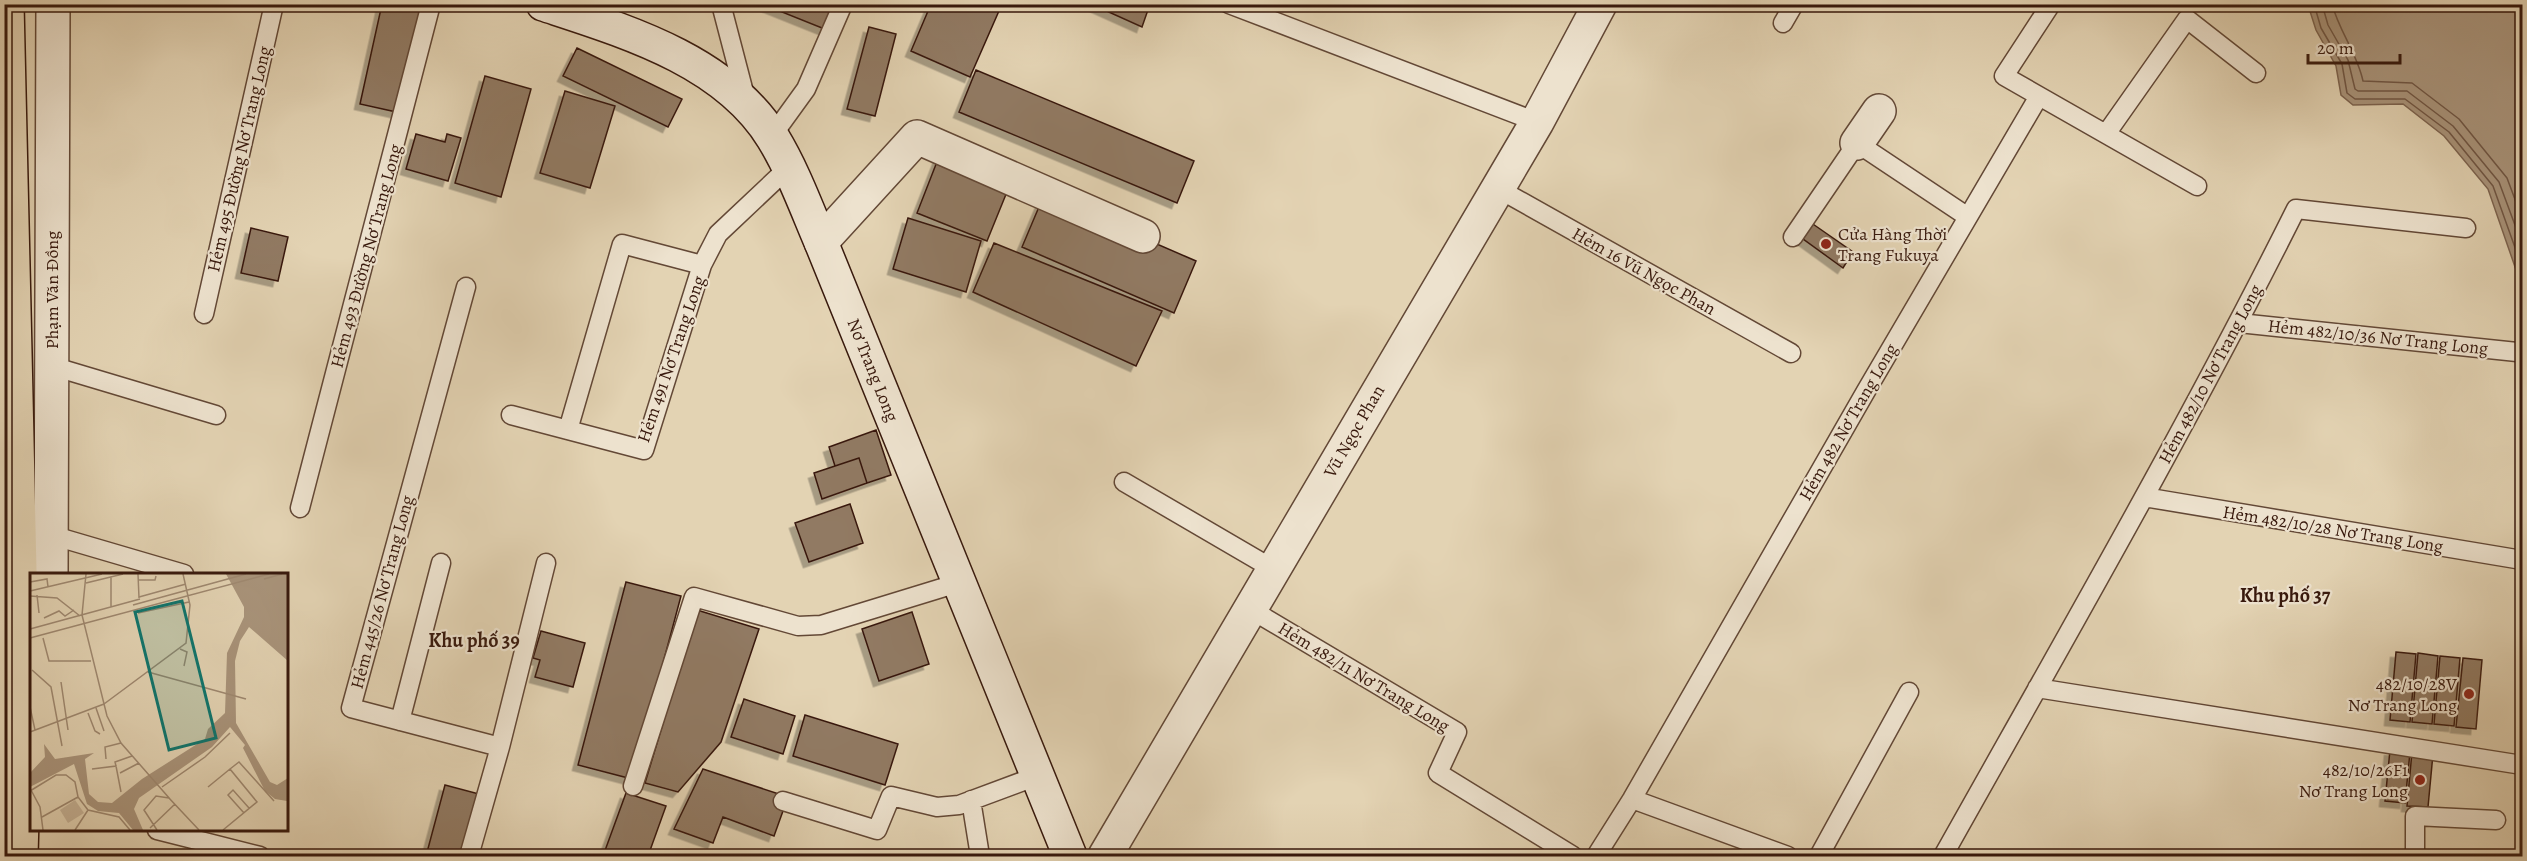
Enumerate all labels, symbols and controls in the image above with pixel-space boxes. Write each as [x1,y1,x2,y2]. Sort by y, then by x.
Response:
scale bar [2308,27,2400,65]
text: 20 m [2317,36,2354,60]
street label: Hẻm 495 Đường Nơ Trang Long [201,44,277,274]
street label: Hẻm 493 Đường Nơ Trang Long [325,141,407,371]
street label: Hẻm 16 Vũ Ngọc Phan [1568,221,1720,321]
place label: Cửa Hàng Thời Trang Fukuya [1838,222,1947,267]
street label: Phạm Văn Đồng [40,231,64,349]
marker: Cửa Hàng Thời Trang Fukuya [1819,237,1833,251]
street label: Hẻm 491 Nơ Trang Long [631,272,711,446]
street label: Hẻm 482/10 Nơ Trang Long [2153,280,2267,468]
street label: Hẻm 482/10/36 Nơ Trang Long [2267,313,2489,361]
street label: Nơ Trang Long [841,315,905,425]
street label: Hẻm 482 Nơ Trang Long [1793,339,1903,505]
street label: Vũ Ngọc Phan [1317,380,1390,483]
street label: Hẻm 445/26 Nơ Trang Long [345,493,419,691]
street label: Hẻm 482/10/28 Nơ Trang Long [2221,500,2445,558]
inset map [30,573,288,831]
district label: Khu phố 37 [2240,582,2331,609]
street label: Hẻm 482/11 Nơ Trang Long [1274,616,1454,738]
district label: Khu phố 39 [428,627,520,654]
place label: 482/10/28V Nơ Trang Long [2348,672,2457,717]
marker: 482/10/28V Nơ Trang Long [2462,687,2476,701]
place label: 482/10/26F1 Nơ Trang Long [2299,758,2408,803]
marker: 482/10/26F1 Nơ Trang Long [2413,773,2427,787]

